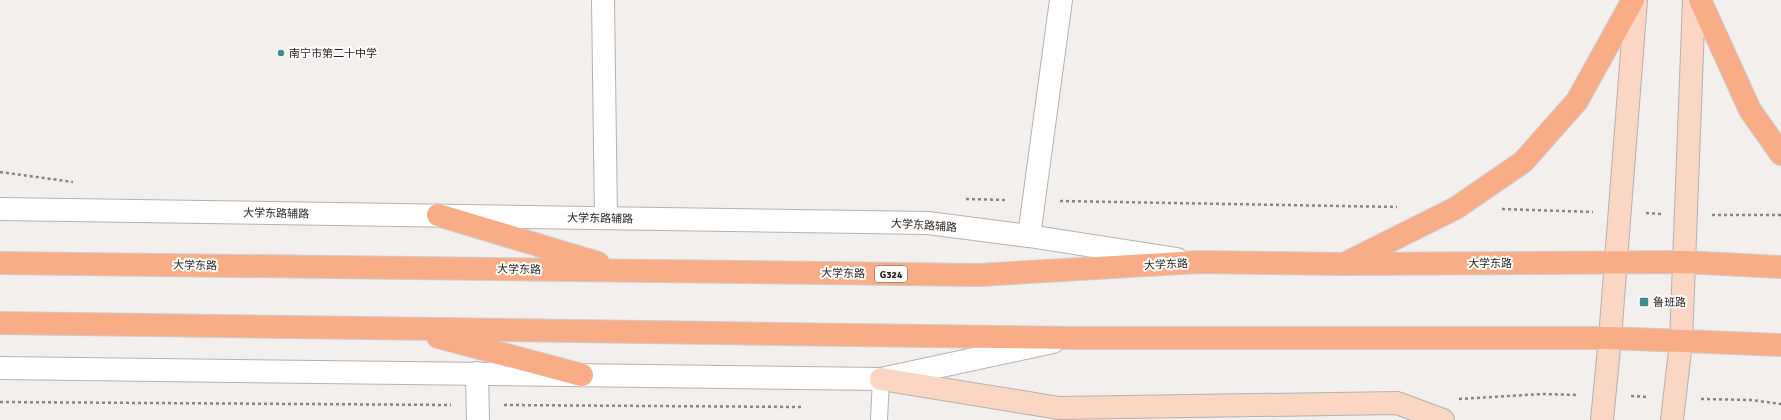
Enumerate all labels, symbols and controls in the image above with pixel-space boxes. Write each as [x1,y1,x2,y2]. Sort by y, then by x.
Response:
place label: 南宁市第二十中学 [289,47,377,60]
marker: 南宁市第二十中学 [276,48,286,58]
street label: 大学东路辅路 [243,206,309,221]
street label: 大学东路辅路 [567,211,633,226]
street label: 大学东路辅路 [891,217,957,234]
street label: 大学东路 [1144,257,1188,272]
street label: 大学东路 [1468,257,1512,270]
street label: 大学东路 [173,259,217,272]
street label: 大学东路 [497,263,541,276]
road number: G324 [875,266,907,282]
street label: 大学东路 [821,267,865,280]
marker: 鲁班路 [1638,296,1650,308]
place label: 鲁班路 [1653,296,1686,309]

